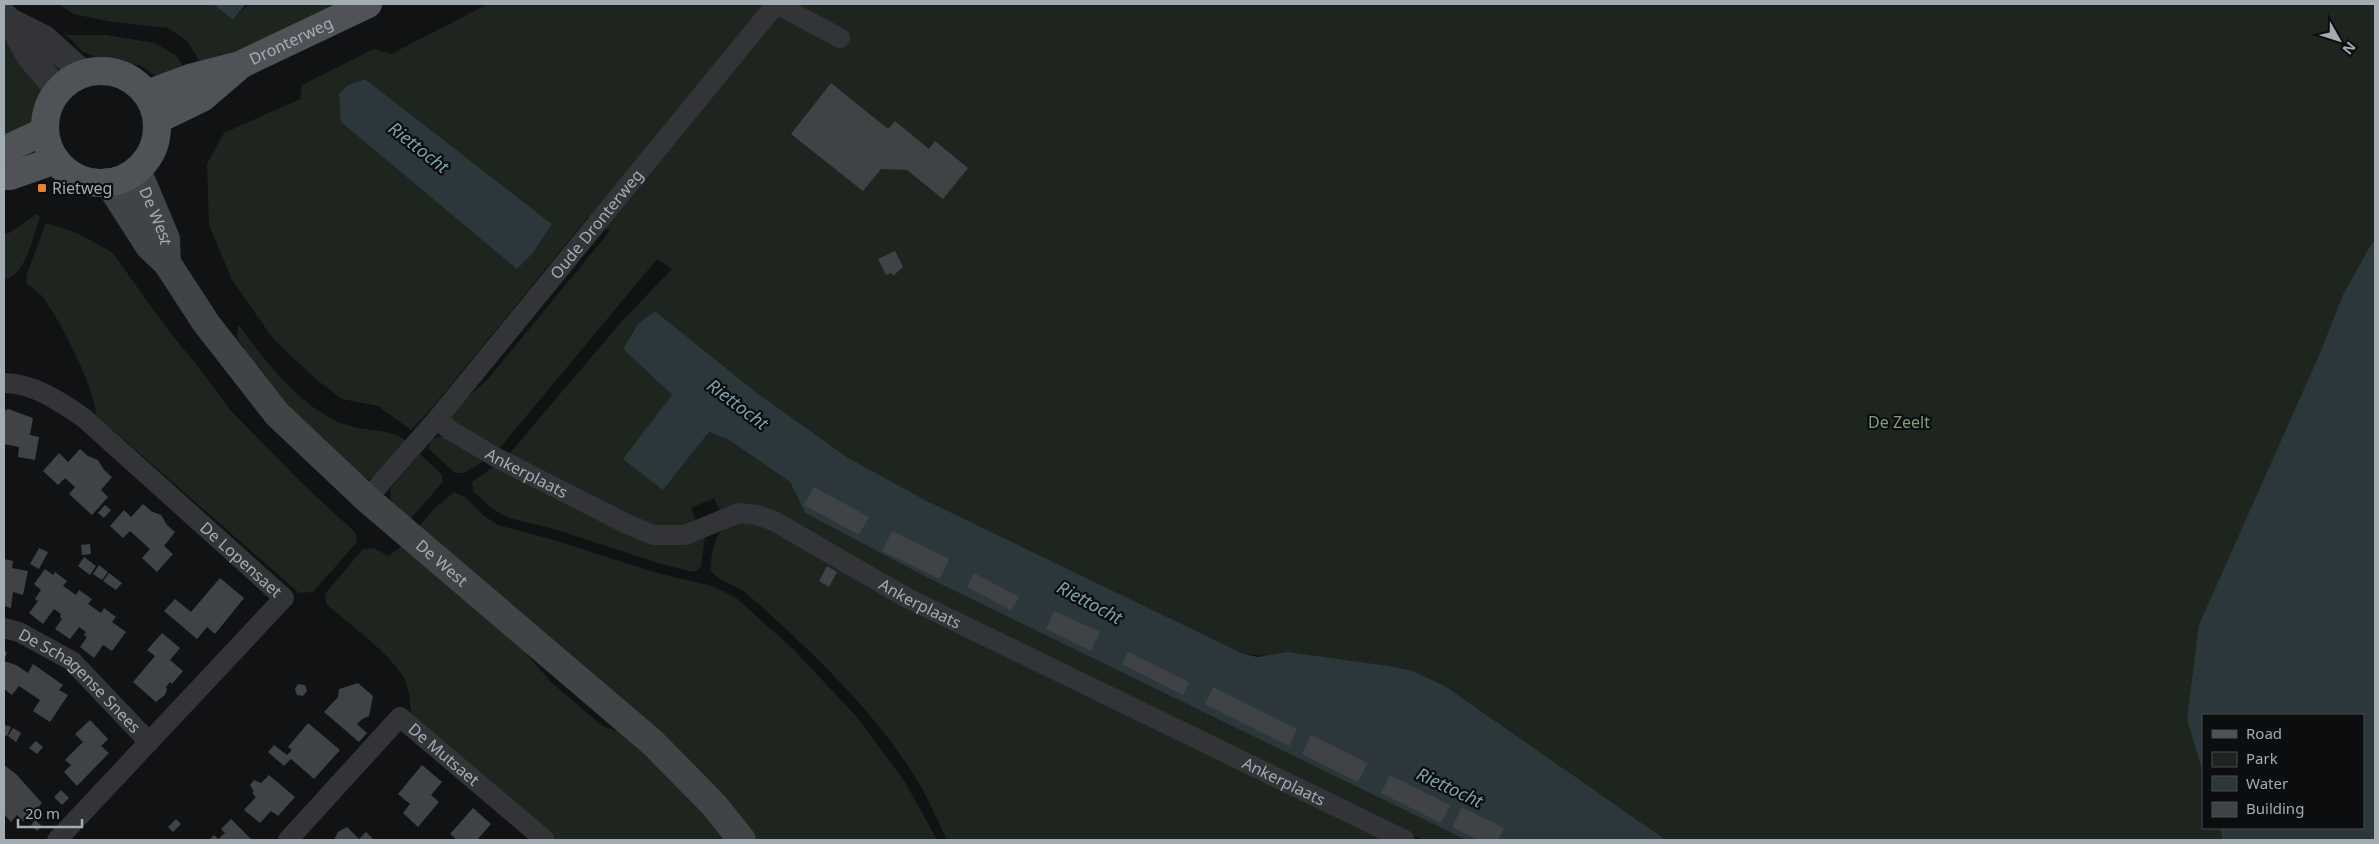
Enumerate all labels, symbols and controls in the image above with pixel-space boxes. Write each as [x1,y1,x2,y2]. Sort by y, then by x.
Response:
street label: Dronterweg [245,11,337,70]
north arrow [2314,15,2364,65]
text: N [2339,38,2360,59]
water label: Riettocht [384,116,455,179]
street label: Oude Dronterweg [545,164,648,284]
place label: Rietweg [52,177,112,199]
marker: Rietweg [36,182,48,194]
street label: De West [134,183,177,246]
water label: Riettocht [703,373,774,435]
park label: De Zeelt [1868,411,1930,433]
street label: Ankerplaats [481,443,572,503]
street label: De Lopensaet [195,517,287,602]
street label: De West [411,534,473,592]
street label: Ankerplaats [875,573,965,634]
water label: Riettocht [1053,575,1128,630]
street label: De Schagense Snees [15,623,146,738]
legend [2202,714,2364,829]
street label: De Mutsaet [404,718,484,791]
text: Road [2246,723,2282,743]
text: Park [2246,748,2278,768]
street label: Ankerplaats [1239,752,1329,811]
water label: Riettocht [1413,761,1488,813]
text: Water [2246,773,2288,793]
scale bar [18,796,81,828]
text: Building [2246,798,2304,818]
text: 20 m [25,803,60,823]

